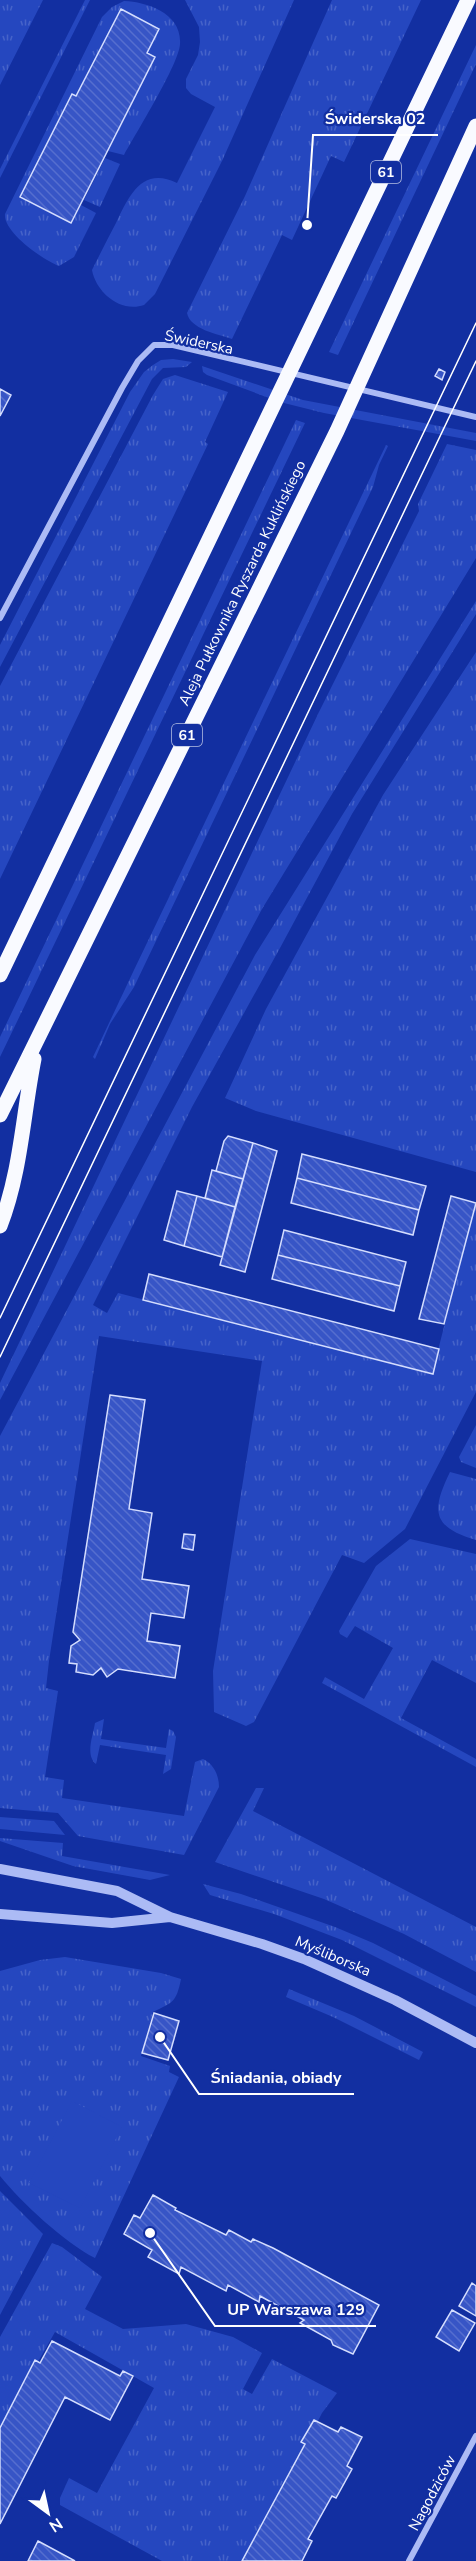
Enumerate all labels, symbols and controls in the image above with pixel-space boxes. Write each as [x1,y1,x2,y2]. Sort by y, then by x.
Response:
callout: Świderska 02 [313,101,438,135]
text: Świderska 02 [325,108,425,130]
road number: 61 [371,161,401,183]
street label: Świderska [163,324,235,359]
street label: Aleja Pułkownika Ryszarda Kuklińskiego [174,457,310,709]
road number: 61 [172,724,202,746]
street label: Myśliborska [292,1931,374,1981]
callout: Śniadania, obiady [199,2060,354,2094]
text: Śniadania, obiady [211,2067,342,2089]
callout: UP Warszawa 129 [215,2292,376,2326]
text: UP Warszawa 129 [227,2299,365,2321]
street label: Nagodziców [404,2451,460,2534]
north arrow [18,2483,78,2543]
text: N [45,2512,67,2537]

